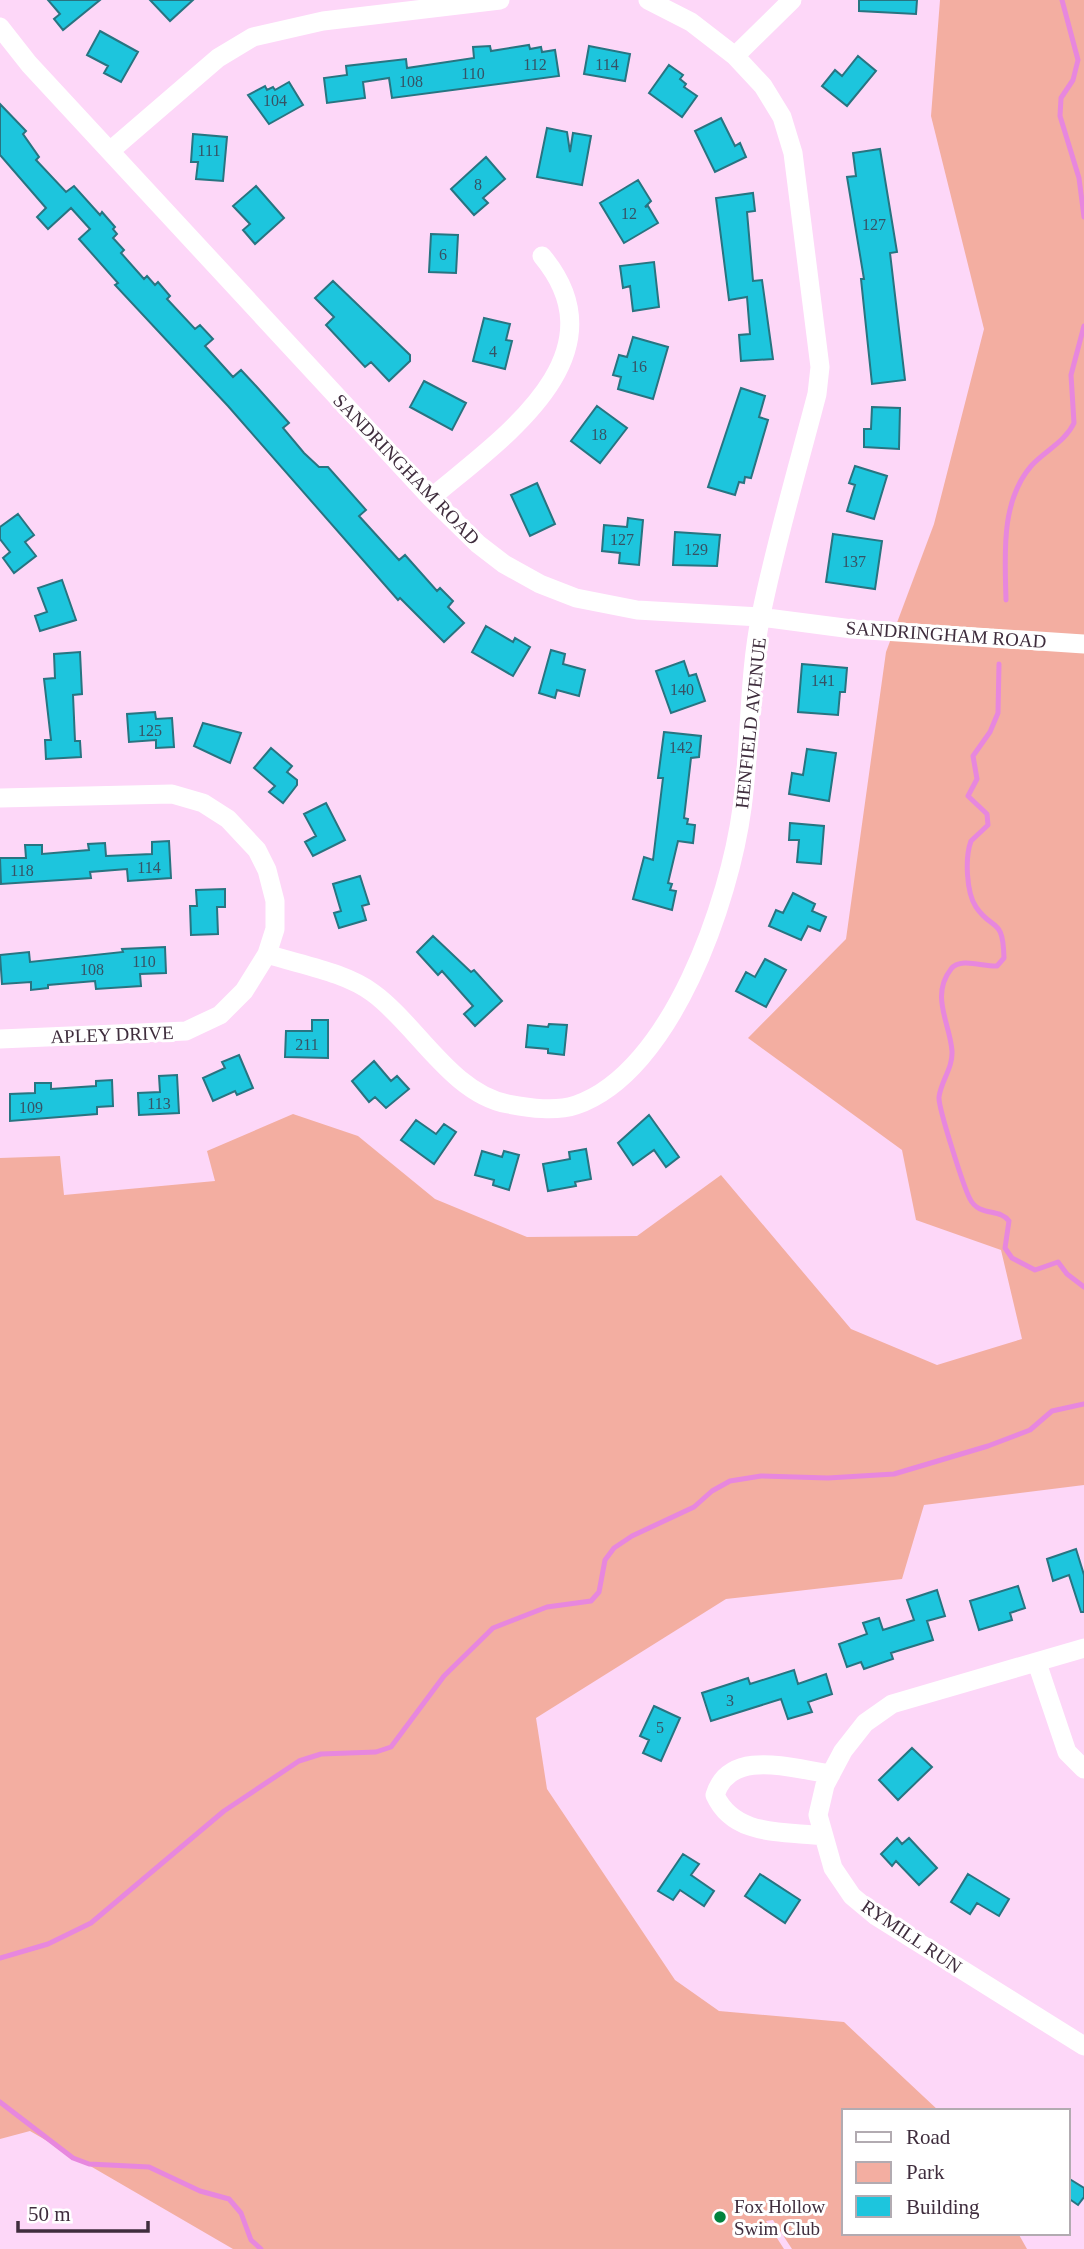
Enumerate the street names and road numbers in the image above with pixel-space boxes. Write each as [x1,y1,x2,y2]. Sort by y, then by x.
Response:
street label: SANDRINGHAM ROAD [329,390,484,549]
street label: SANDRINGHAM ROAD [845,617,1047,652]
street label: HENFIELD AVENUE [731,636,770,810]
street label: APLEY DRIVE [50,1022,174,1047]
street label: RYMILL RUN [858,1895,966,1978]

